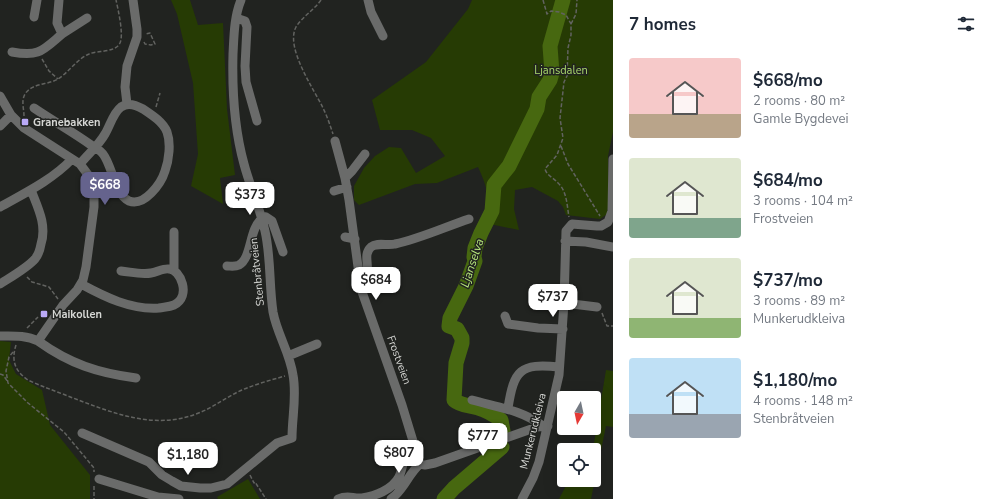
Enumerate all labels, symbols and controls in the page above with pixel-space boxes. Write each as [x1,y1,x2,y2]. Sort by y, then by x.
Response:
text: 7 homes [629,13,696,36]
icon: filters [955,13,977,35]
park label: Ljansdalen [534,63,588,78]
text: $668/mo [753,69,823,92]
icon: home [661,74,709,122]
text: 2 rooms · 80 m² [753,92,845,110]
text: Gamle Bygdevei [753,110,848,128]
place label: Granebakken [33,115,100,130]
marker: Granebakken [20,117,30,127]
text: $684/mo [753,169,823,192]
pin: $668 [81,172,129,206]
icon: home [661,174,709,222]
text: $668 [89,176,121,194]
pin: $373 [226,182,274,216]
text: $373 [234,186,266,204]
text: 3 rooms · 104 m² [753,192,853,210]
text: Frostveien [753,210,813,228]
street label: Stenbråtveien [246,237,268,307]
water label: Ljanselva [457,237,487,289]
pin: $684 [352,267,400,301]
text: $737/mo [753,269,823,292]
text: $684 [360,271,392,289]
icon: home [661,274,709,322]
pin: $737 [529,284,577,318]
text: $737 [537,288,569,306]
text: 3 rooms · 89 m² [753,292,845,310]
place label: Maikollen [52,307,102,322]
marker: Maikollen [39,309,49,319]
text: Munkerudkleiva [753,310,845,328]
street label: Frostveien [383,333,415,387]
text: $1,180/mo [753,369,837,392]
icon: home [661,374,709,422]
street label: Munkerudkleiva [516,391,550,471]
north arrow [557,391,601,435]
map controls [557,391,601,487]
text: 4 rooms · 148 m² [753,392,853,410]
text: Stenbråtveien [753,410,834,428]
pin: $777 [459,423,507,457]
text: $777 [467,427,499,445]
pin: $807 [375,440,423,474]
pin: $1,180 [155,442,221,476]
button: locate [557,443,601,487]
text: $807 [383,444,415,462]
text: $1,180 [167,446,209,464]

